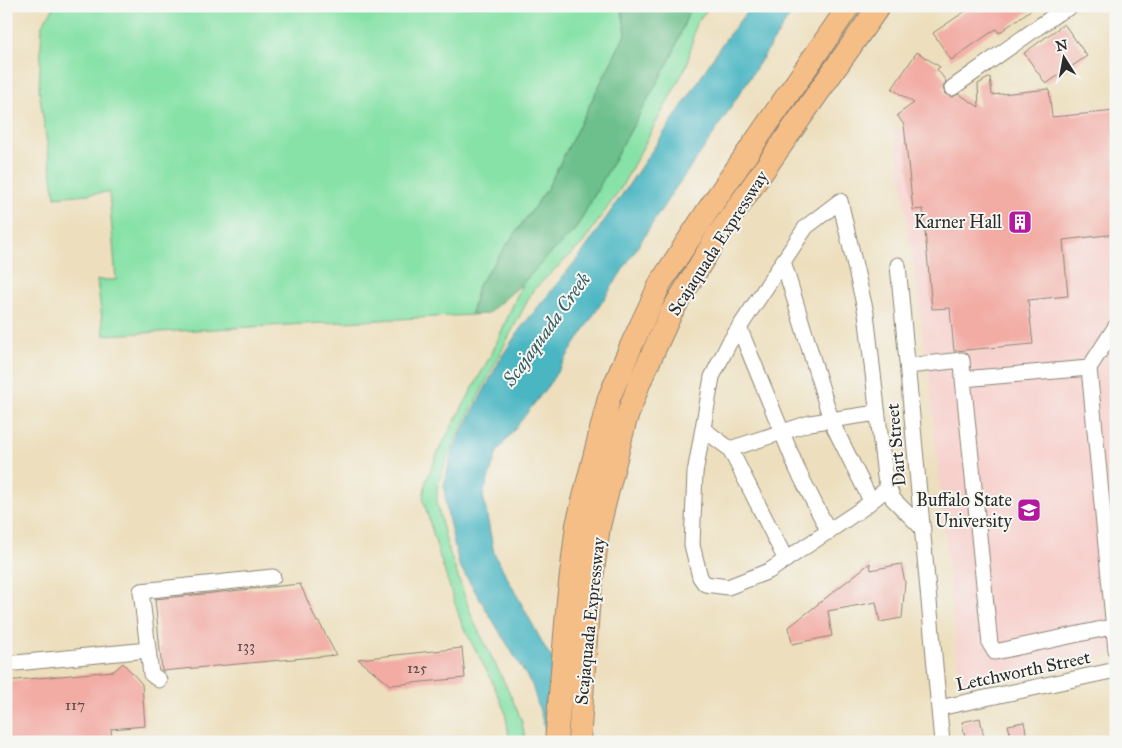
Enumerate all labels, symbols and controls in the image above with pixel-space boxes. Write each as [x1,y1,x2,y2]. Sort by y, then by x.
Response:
north arrow [1040,32,1090,82]
text: N [1054,36,1069,55]
street label: Scajaquada Expressway [663,166,774,320]
building icon: Karner Hall [1007,209,1033,235]
place label: Karner Hall [914,211,1002,233]
water label: Scajaquada Creek [497,268,595,391]
street label: Dart Street [881,402,911,488]
place label: Buffalo State University [916,489,1013,532]
school or university icon: Buffalo State University [1016,497,1042,523]
street label: Scajaquada Expressway [570,536,611,706]
house number: 133 [237,637,255,655]
street label: Letchworth Street [954,646,1093,696]
house number: 125 [407,659,427,677]
house number: 117 [65,696,85,714]

